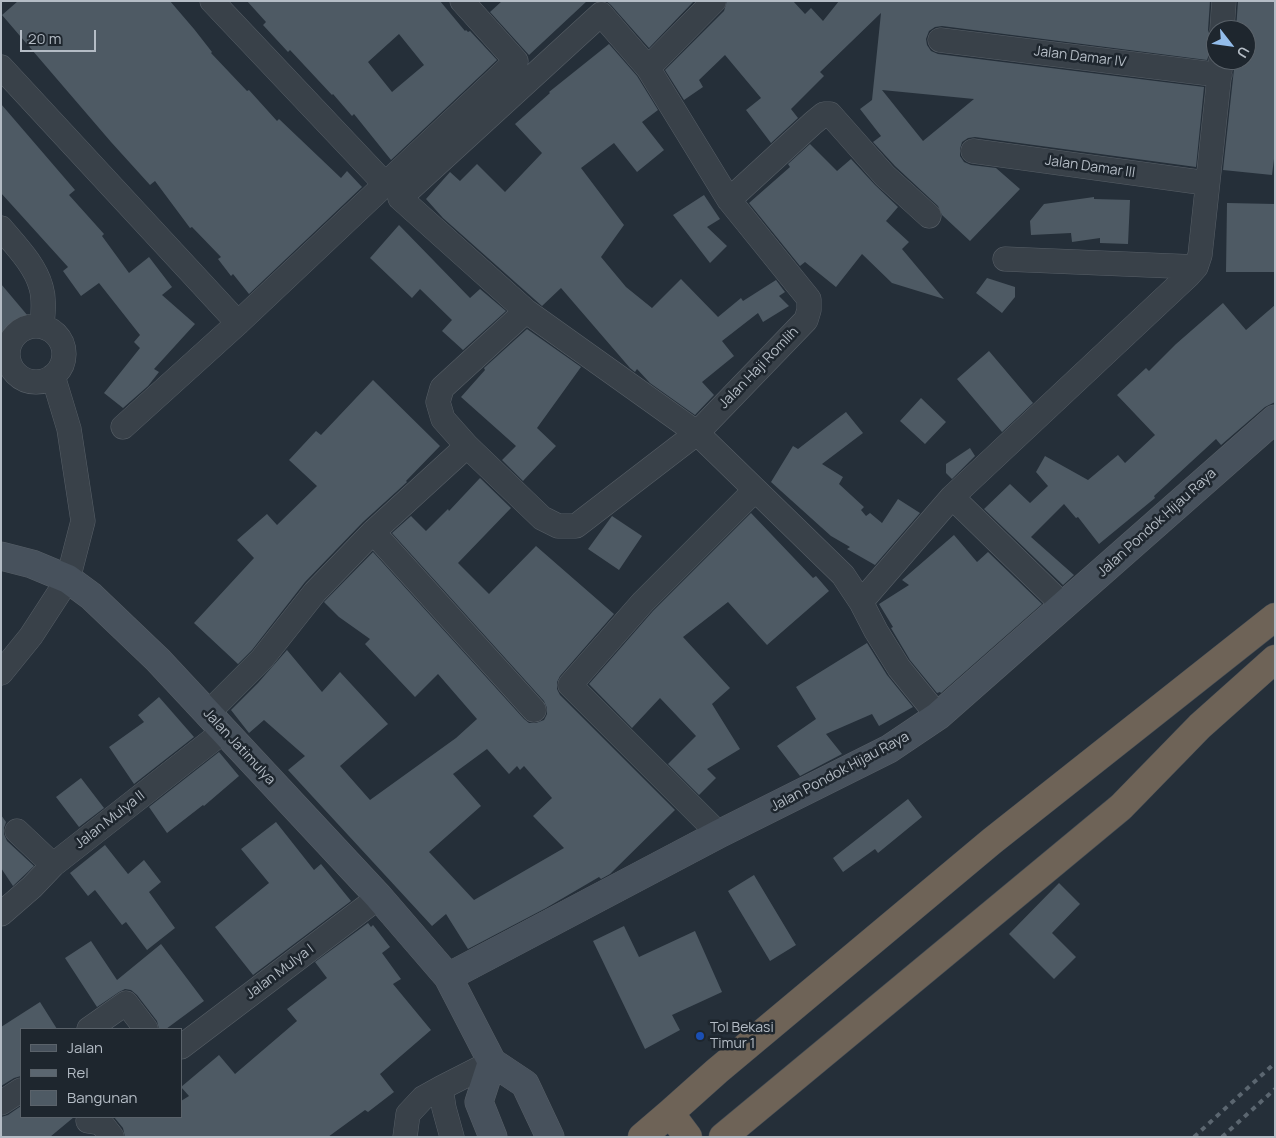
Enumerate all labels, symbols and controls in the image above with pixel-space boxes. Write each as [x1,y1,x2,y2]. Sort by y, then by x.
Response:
scale bar [22,20,99,52]
north arrow [1206,20,1256,70]
text: 20 m [28,28,61,49]
street label: Jalan Damar IV [1033,43,1127,71]
text: U [1233,43,1254,61]
street label: Jalan Damar III [1044,152,1136,182]
street label: Jalan Haji Romlih [716,324,802,412]
street label: Jalan Pondok Hijau Raya [1094,465,1220,581]
street label: Jalan Jatimulya [199,705,279,789]
street label: Jalan Pondok Hijau Raya [768,728,912,816]
street label: Jalan Mulya II [72,788,148,852]
street label: Jalan Mulya I [243,941,317,1003]
place label: Tol Bekasi Timur 1 [710,1020,774,1052]
legend [20,1028,182,1118]
marker: Tol Bekasi Timur 1 [694,1030,706,1042]
text: Jalan [67,1037,103,1058]
text: Rel [67,1062,89,1083]
text: Bangunan [67,1087,137,1108]

